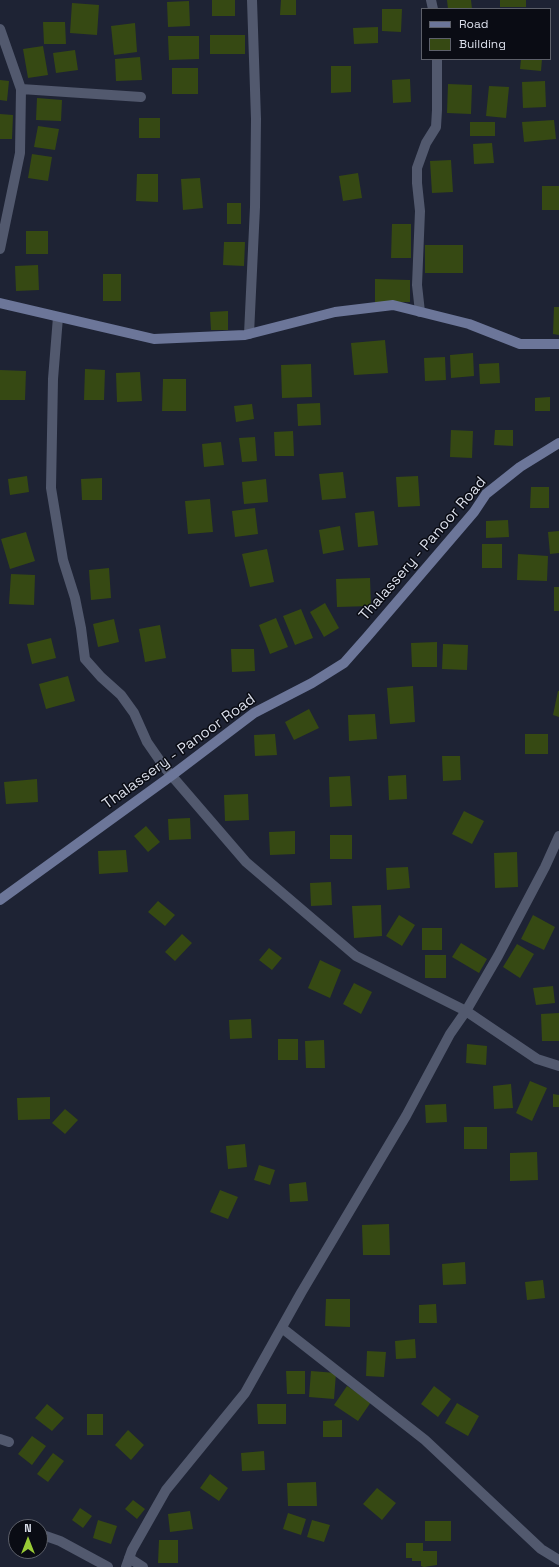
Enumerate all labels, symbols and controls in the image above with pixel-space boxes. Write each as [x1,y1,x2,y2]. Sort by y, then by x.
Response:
legend [421,8,551,60]
text: Road [459,16,488,32]
text: Building [459,36,506,52]
street label: Thalassery - Panoor Road [356,473,490,625]
street label: Thalassery - Panoor Road [99,691,259,813]
north arrow [8,1519,48,1559]
text: N [24,1521,32,1535]

